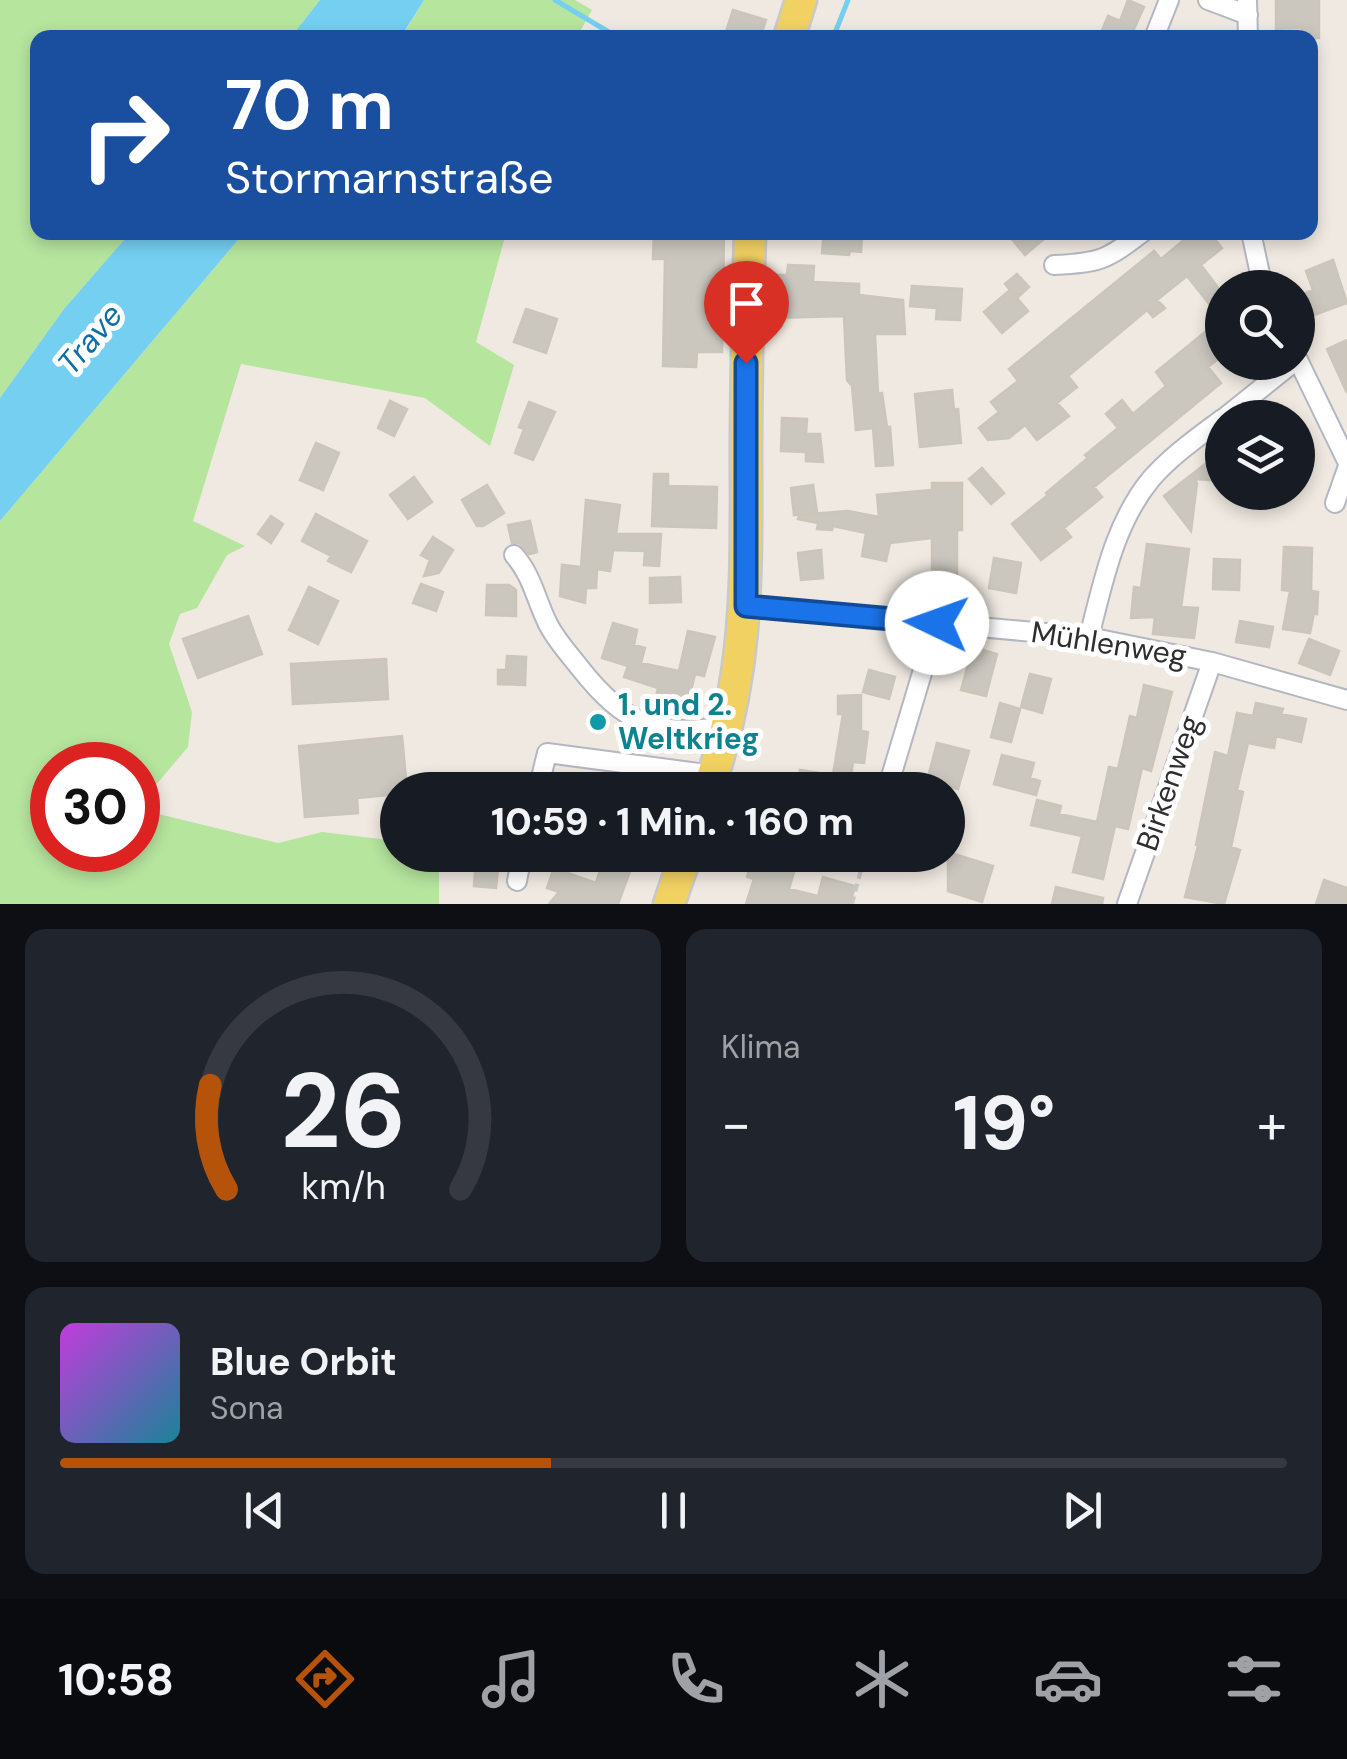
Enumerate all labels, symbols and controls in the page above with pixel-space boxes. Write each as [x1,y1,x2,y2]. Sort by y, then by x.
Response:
text: 70 m [225,60,394,151]
icon: right [60,70,190,200]
text: Stormarnstraße [225,148,554,207]
pin [704,261,789,364]
map controls [1205,270,1315,510]
button: search [1205,270,1315,380]
icon: arrive [719,276,774,331]
water label: Trave [48,295,132,383]
button: layers [1205,400,1315,510]
position arrow [885,571,989,675]
street label: Mühlenweg [1029,612,1189,675]
place label: 1. und 2. Weltkrieg [618,685,759,758]
street label: Birkenweg [1127,710,1210,856]
marker: 1. und 2. Weltkrieg [587,711,609,733]
speed limit sign: 30 [30,742,160,872]
text: 10:59 · 1 Min. · 160 m [491,797,854,847]
text: Klima [721,1026,800,1068]
text: 26 [280,1044,406,1179]
text: 19° [953,1075,1055,1172]
text: − [721,1088,751,1160]
text: + [1257,1088,1287,1160]
text: km/h [301,1164,385,1210]
text: Blue Orbit [210,1337,397,1387]
text: Sona [210,1387,283,1429]
icon: previous [237,1483,292,1538]
icon: pause [646,1483,701,1538]
icon: next [1055,1483,1110,1538]
icon: directions [290,1644,360,1714]
icon: music [476,1644,546,1714]
icon: phone [661,1644,731,1714]
icon: climate [847,1644,917,1714]
icon: car [1033,1644,1103,1714]
icon: filters [1219,1644,1289,1714]
text: 10:58 [58,1650,174,1709]

